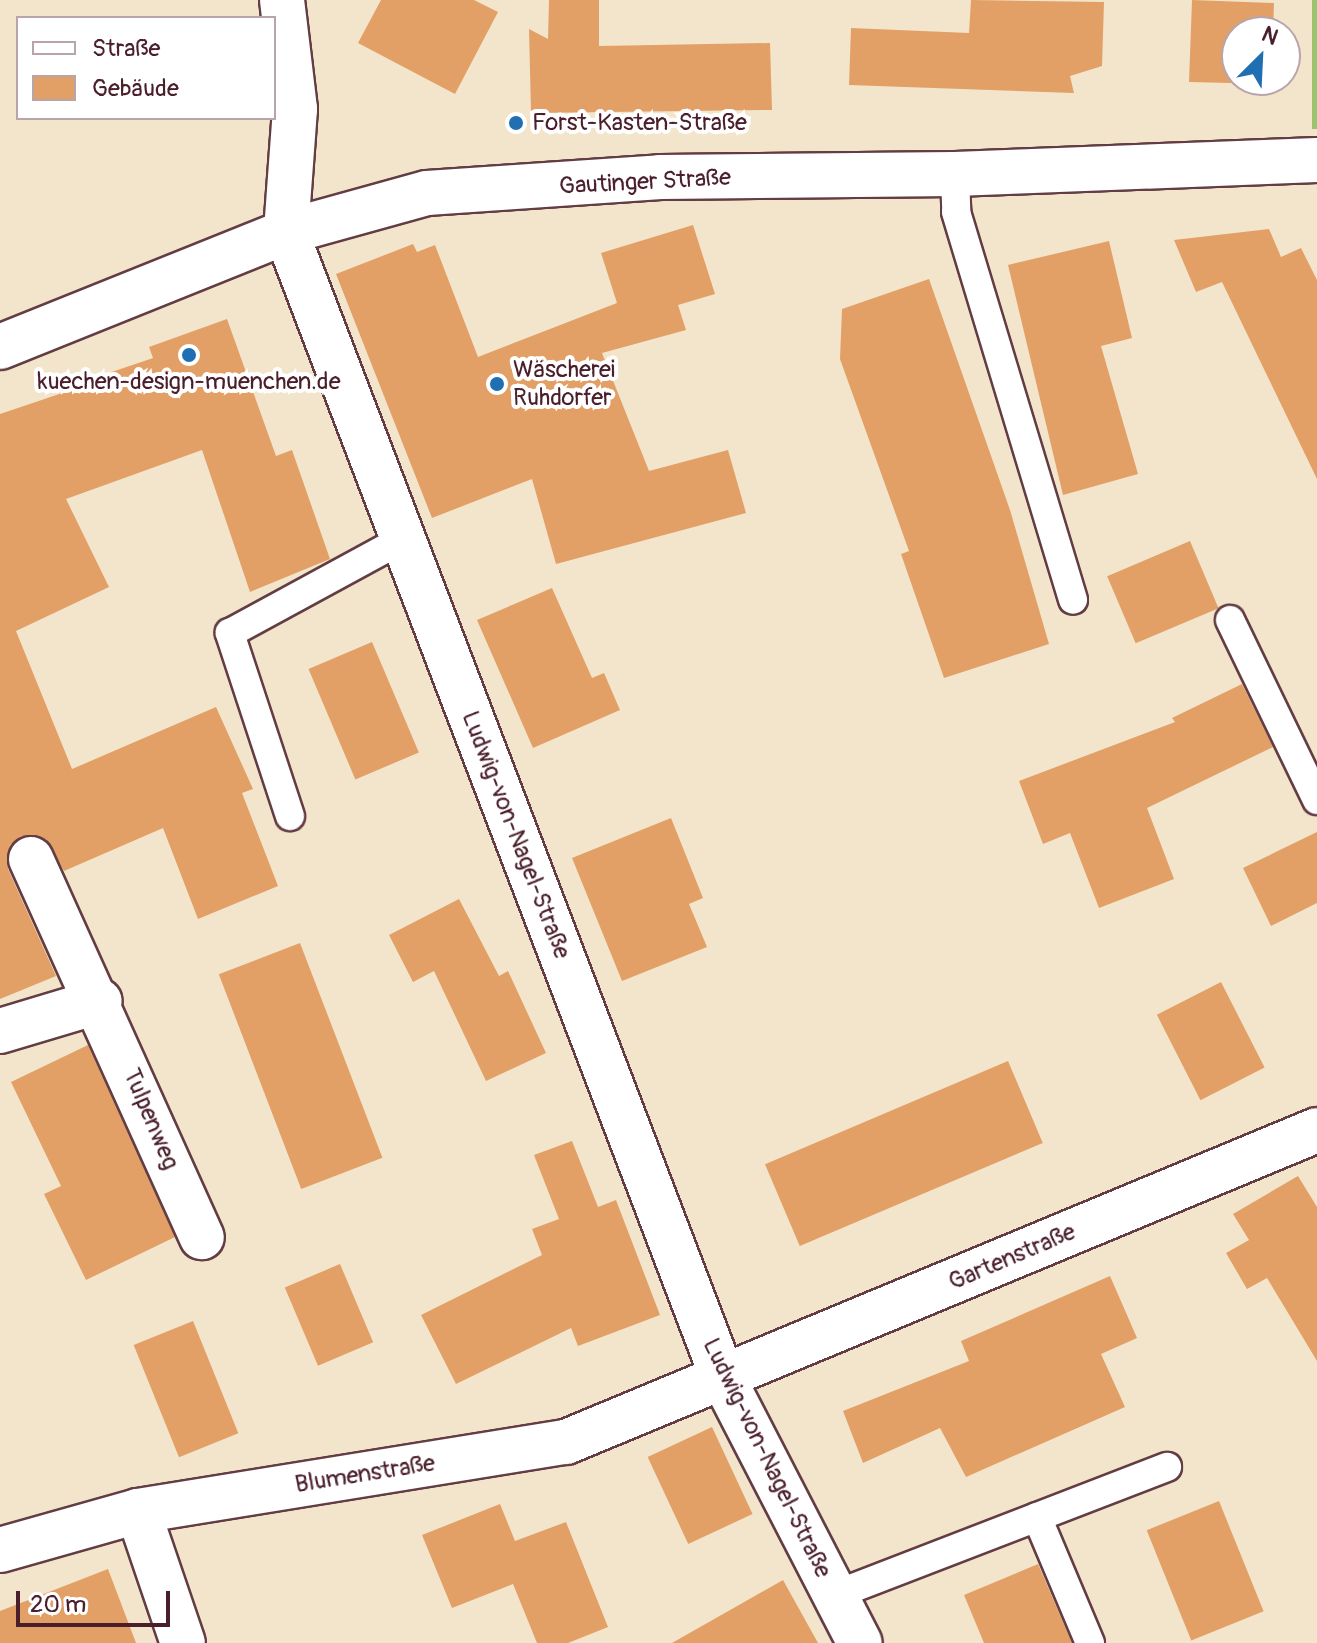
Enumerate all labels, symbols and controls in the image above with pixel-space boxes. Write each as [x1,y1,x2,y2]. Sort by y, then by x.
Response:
legend [16,16,276,120]
north arrow [1221,16,1301,96]
text: N [1257,20,1282,52]
text: Straße [92,34,160,63]
text: Gebäude [92,74,179,103]
place label: Forst-Kasten-Straße [532,109,747,137]
marker: Forst-Kasten-Straße [507,114,525,132]
street label: Gautinger Straße [558,163,732,201]
marker: kuechen-design-muenchen.de [180,346,198,364]
place label: Wäscherei Ruhdorfer [513,356,615,412]
place label: kuechen-design-muenchen.de [37,368,341,396]
marker: Wäscherei Ruhdorfer [488,375,506,393]
street label: Ludwig-von-Nagel-Straße [455,707,577,963]
street label: Tulpenweg [117,1064,185,1174]
street label: Gartenstraße [944,1217,1080,1297]
street label: Ludwig-von-Nagel-Straße [696,1334,838,1582]
street label: Blumenstraße [293,1449,437,1499]
scale bar [20,1575,174,1625]
text: 20 m [30,1590,86,1619]

